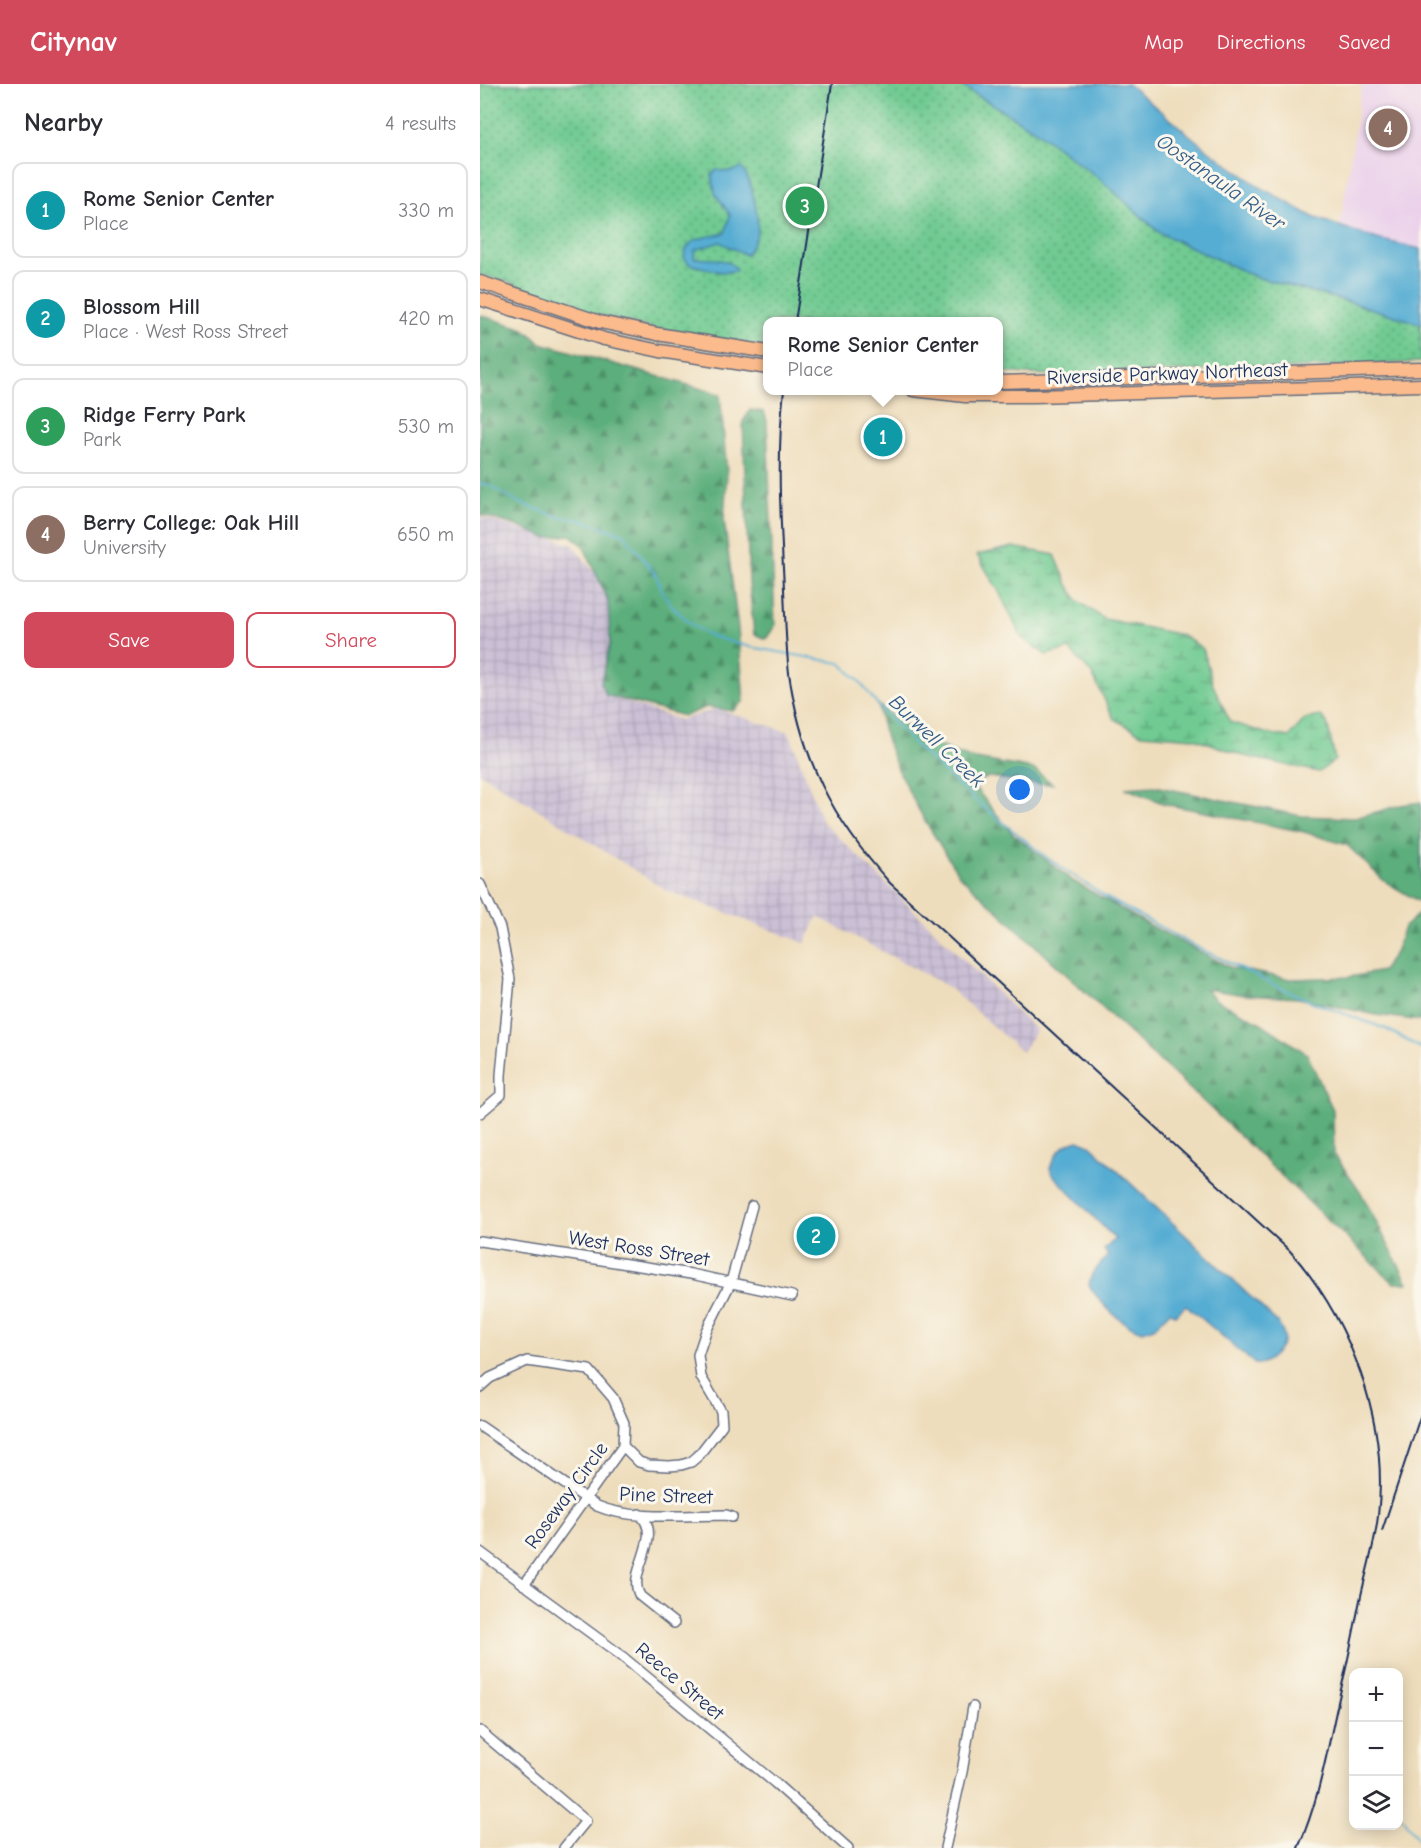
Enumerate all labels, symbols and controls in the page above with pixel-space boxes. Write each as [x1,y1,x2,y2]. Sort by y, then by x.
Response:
text: Citynav [30,26,117,58]
text: Map [1144,30,1184,54]
text: Directions [1217,30,1306,54]
text: Saved [1339,30,1391,54]
pin: 4 [1368,106,1408,150]
text: Nearby [24,108,103,138]
text: 4 results [385,112,456,135]
water label: Oostanaula River [1152,129,1291,236]
pin: 3 [786,184,824,228]
text: Rome Senior Center [83,186,274,212]
text: 1 [42,199,49,222]
text: 330 m [398,199,454,222]
text: Place [83,212,129,235]
text: Blossom Hill [83,294,200,320]
text: 2 [41,307,50,330]
text: 420 m [398,307,454,330]
popup [763,317,1003,395]
text: Place · West Ross Street [83,320,288,343]
text: Rome Senior Center [788,332,978,358]
text: Place [788,358,833,381]
street label: Riverside Parkway Northeast [1046,358,1289,389]
text: Ridge Ferry Park [83,402,246,428]
pin: 1 [864,414,902,460]
text: 3 [41,415,50,438]
text: 530 m [398,415,454,438]
text: Park [83,428,121,451]
text: Berry College: Oak Hill [83,510,299,536]
text: 4 [41,523,50,546]
text: 650 m [397,523,454,546]
text: University [83,536,166,559]
button: Save [24,612,234,668]
button: Share [246,612,456,668]
water label: Burwell Creek [884,689,990,793]
your location [1005,775,1034,804]
pin: 2 [796,1214,836,1258]
street label: West Ross Street [567,1226,712,1271]
street label: Roseway Circle [520,1438,613,1553]
street label: Pine Street [619,1482,714,1509]
street label: Reece Street [631,1638,729,1726]
map controls [1349,1668,1403,1830]
button: + [1349,1668,1403,1722]
button: − [1349,1722,1403,1776]
button: layers [1349,1776,1403,1830]

